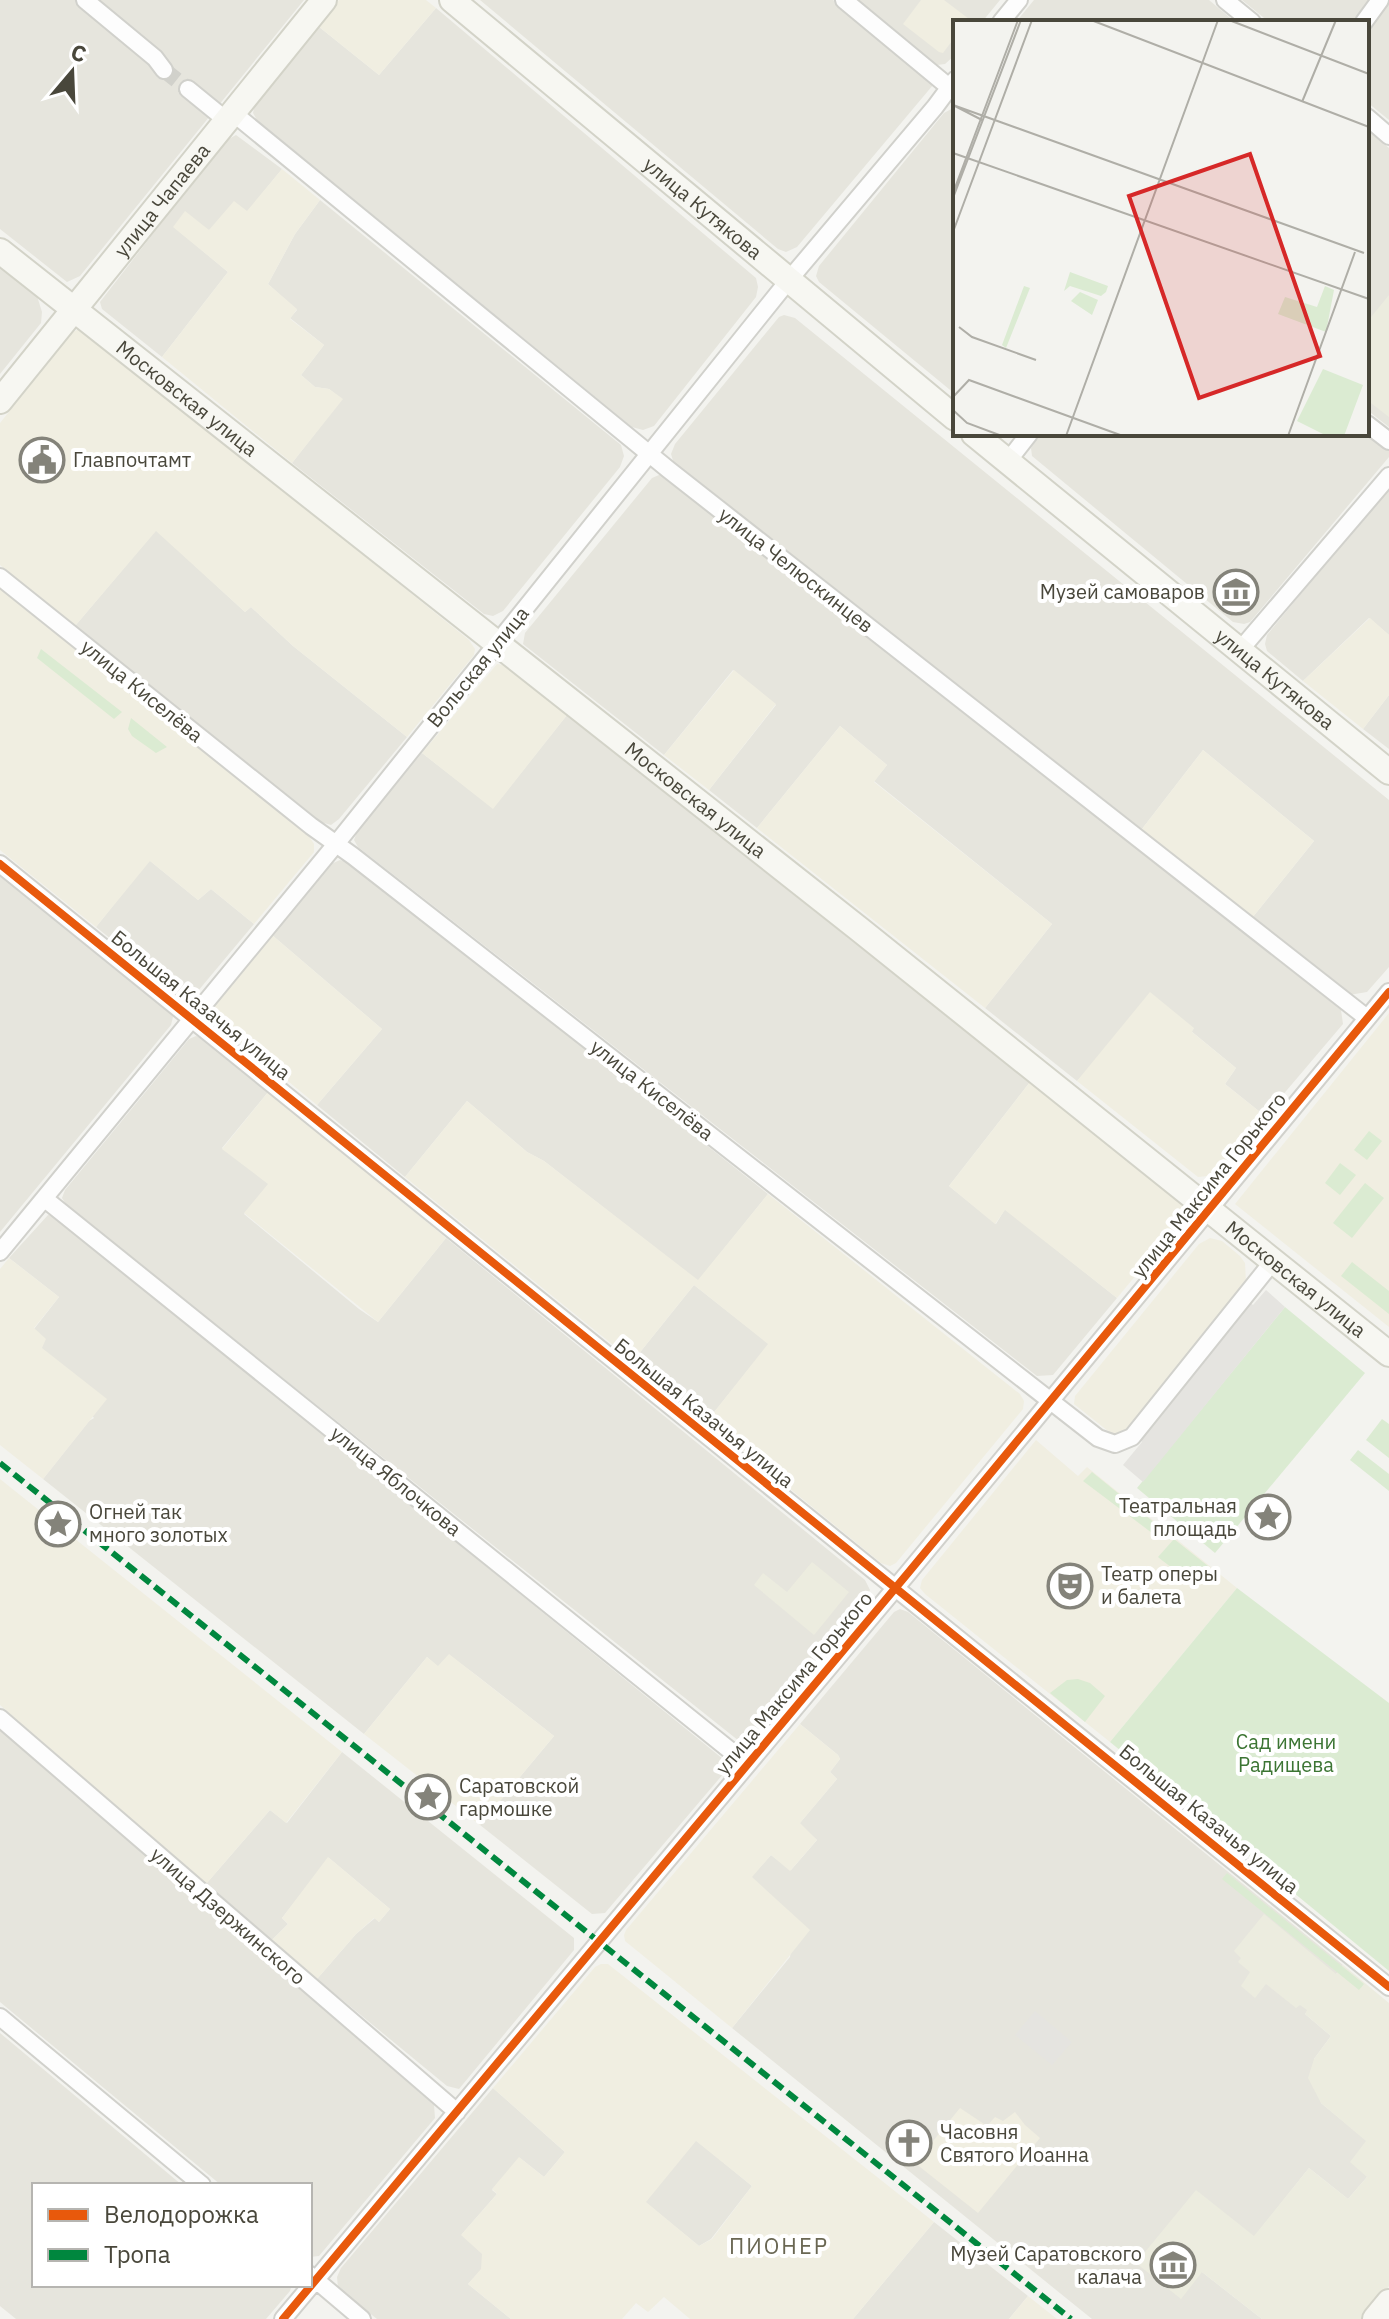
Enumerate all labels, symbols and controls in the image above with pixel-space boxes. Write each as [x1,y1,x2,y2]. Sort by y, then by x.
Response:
inset map [953,20,1369,436]
north arrow [32,32,112,112]
text: С [67,37,90,69]
street label: улица Чапаева [108,137,216,262]
street label: улица Кутякова [638,151,768,265]
street label: Московская улица [111,334,264,462]
public building icon: Главпочтамт [18,436,66,484]
place label: Главпочтамт [73,446,192,473]
street label: улица Челюскинцев [713,501,879,639]
museum icon: Музей самоваров [1212,568,1260,616]
place label: Музей самоваров [1040,578,1205,605]
street label: Вольская улица [420,600,535,733]
street label: улица Кутякова [1210,622,1341,736]
street label: улица Киселёва [76,633,209,748]
street label: Московская улица [620,735,772,864]
street label: Большая Казачья улица [106,924,297,1086]
street label: улица Киселёва [585,1033,720,1147]
street label: улица Максима Горького [1125,1086,1292,1283]
street label: Московская улица [1220,1214,1372,1344]
street label: Большая Казачья улица [609,1332,800,1494]
street label: улица Яблочкова [325,1419,468,1542]
place label: Театральная площадь [1119,1492,1237,1542]
place icon: Театральная площадь [1244,1493,1292,1541]
place label: Огней так много золотых [89,1498,228,1548]
place icon: Огней так много золотых [34,1500,82,1548]
place label: Театр оперы и балета [1101,1560,1218,1610]
theatre icon: Театр оперы и балета [1046,1562,1094,1610]
street label: улица Максима Горького [709,1585,878,1780]
park label: Сад имени Радищева [1236,1728,1336,1778]
street label: Большая Казачья улица [1114,1738,1305,1900]
place label: Саратовской гармошке [459,1772,579,1822]
place icon: Саратовской гармошке [404,1773,452,1821]
street label: улица Дзержинского [145,1841,312,1991]
place label: Часовня Святого Иоанна [940,2118,1089,2168]
church icon: Часовня Святого Иоанна [885,2119,933,2167]
legend [32,2183,312,2287]
text: Велодорожка [104,2198,259,2230]
district label: ПИОНЕР [729,2231,829,2260]
text: Тропа [104,2238,171,2270]
place label: Музей Саратовского калача [950,2240,1142,2290]
museum icon: Музей Саратовского калача [1149,2241,1197,2289]

